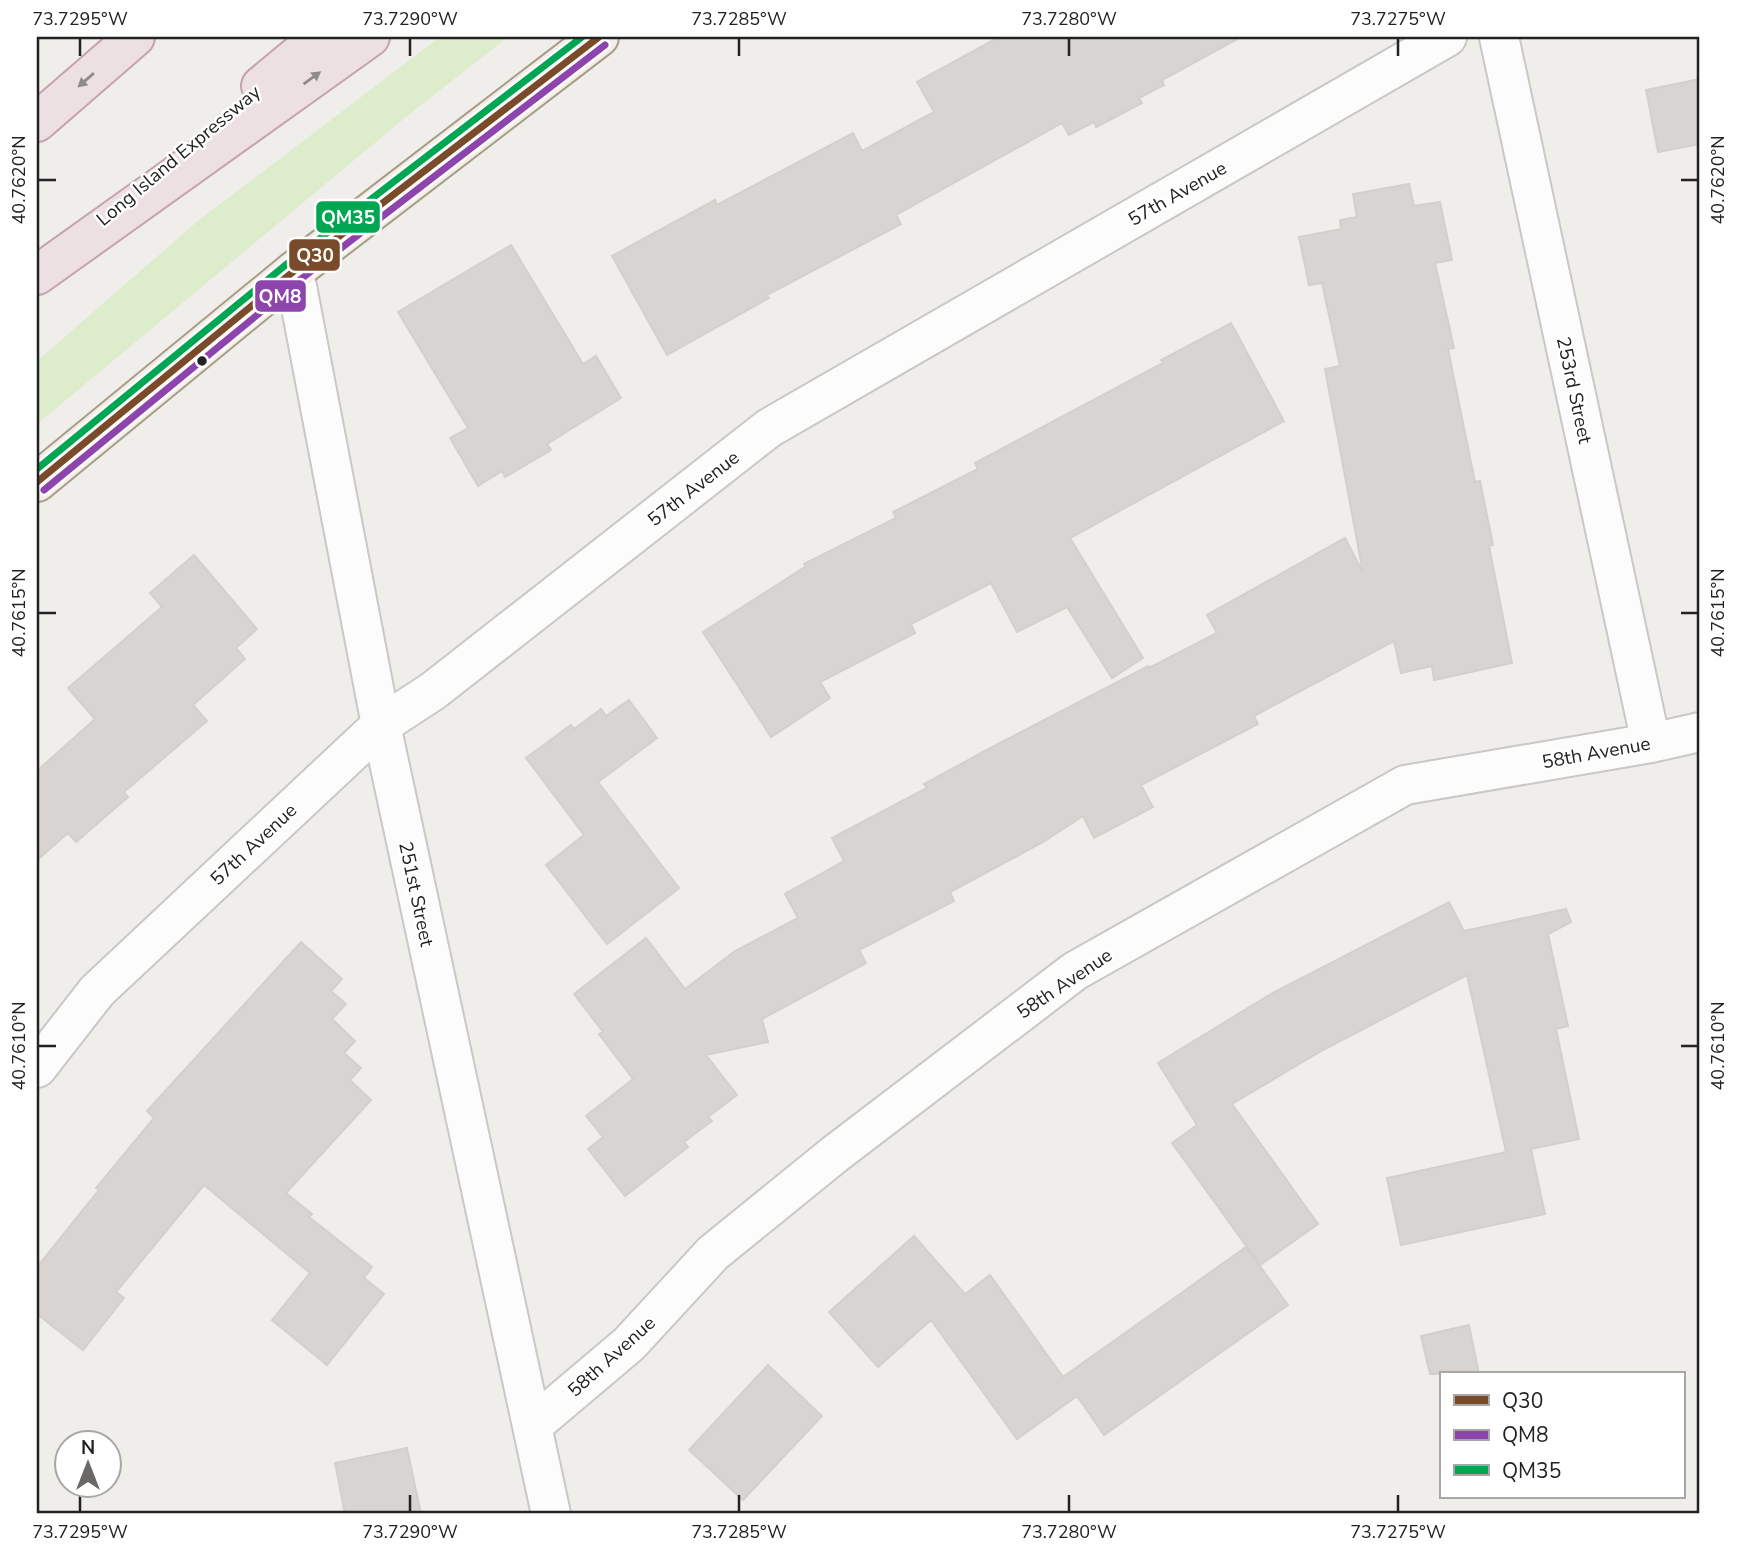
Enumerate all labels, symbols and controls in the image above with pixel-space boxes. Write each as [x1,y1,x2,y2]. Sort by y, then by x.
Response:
text: 73.7295°W [32,7,128,31]
text: 73.7290°W [362,7,458,31]
text: 73.7285°W [691,7,787,31]
text: 73.7280°W [1021,7,1117,31]
text: 73.7275°W [1350,7,1446,31]
one-way arrow [78,71,95,87]
one-way arrow [302,71,321,85]
street label: Long Island Expressway [91,79,266,232]
text: 40.7620°N [7,136,31,224]
text: 40.7620°N [1706,136,1730,224]
street label: 57th Avenue [1123,155,1232,233]
line badge: QM35 [315,200,381,234]
text: QM35 [321,205,375,231]
line badge: Q30 [288,238,341,272]
text: Q30 [296,243,334,269]
line badge: QM8 [254,279,307,313]
text: QM8 [259,284,301,310]
street label: 253rd Street [1550,334,1598,446]
unlabelled marker [195,354,209,368]
street label: 57th Avenue [642,445,745,533]
text: 40.7615°N [7,569,31,657]
text: 40.7615°N [1706,569,1730,657]
street label: 58th Avenue [1540,731,1652,775]
street label: 57th Avenue [205,798,303,892]
street label: 251st Street [392,839,440,949]
street label: 58th Avenue [1012,942,1117,1025]
text: 40.7610°N [7,1002,31,1090]
text: 40.7610°N [1706,1002,1730,1090]
street label: 58th Avenue [562,1310,661,1403]
legend [1440,1372,1684,1498]
text: Q30 [1502,1387,1543,1415]
text: QM8 [1502,1421,1549,1449]
north arrow [52,1428,122,1498]
text: N [81,1435,95,1461]
text: QM35 [1502,1457,1561,1485]
text: 73.7295°W [32,1520,128,1544]
text: 73.7290°W [362,1520,458,1544]
text: 73.7285°W [691,1520,787,1544]
text: 73.7280°W [1021,1520,1117,1544]
text: 73.7275°W [1350,1520,1446,1544]

